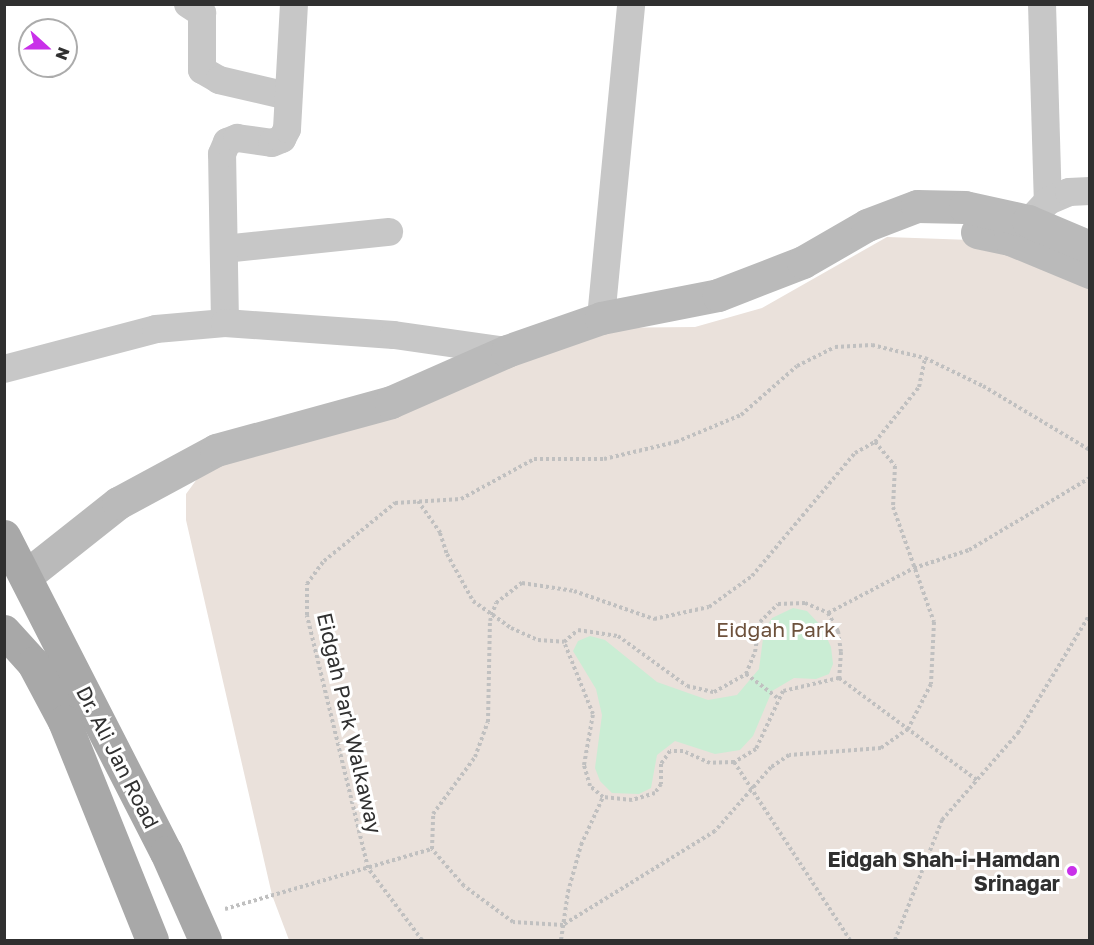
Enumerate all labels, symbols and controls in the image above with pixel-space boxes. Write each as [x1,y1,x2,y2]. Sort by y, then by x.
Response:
north arrow [18,18,78,78]
text: N [51,44,74,63]
street label: Eidgah Park Walkaway [312,610,388,836]
park label: Eidgah Park [716,616,836,642]
street label: Dr. Ali Jan Road [71,682,165,832]
place label: Eidgah Shah-i-Hamdan Srinagar [827,846,1060,896]
marker: Eidgah Shah-i-Hamdan Srinagar [1065,864,1079,878]

